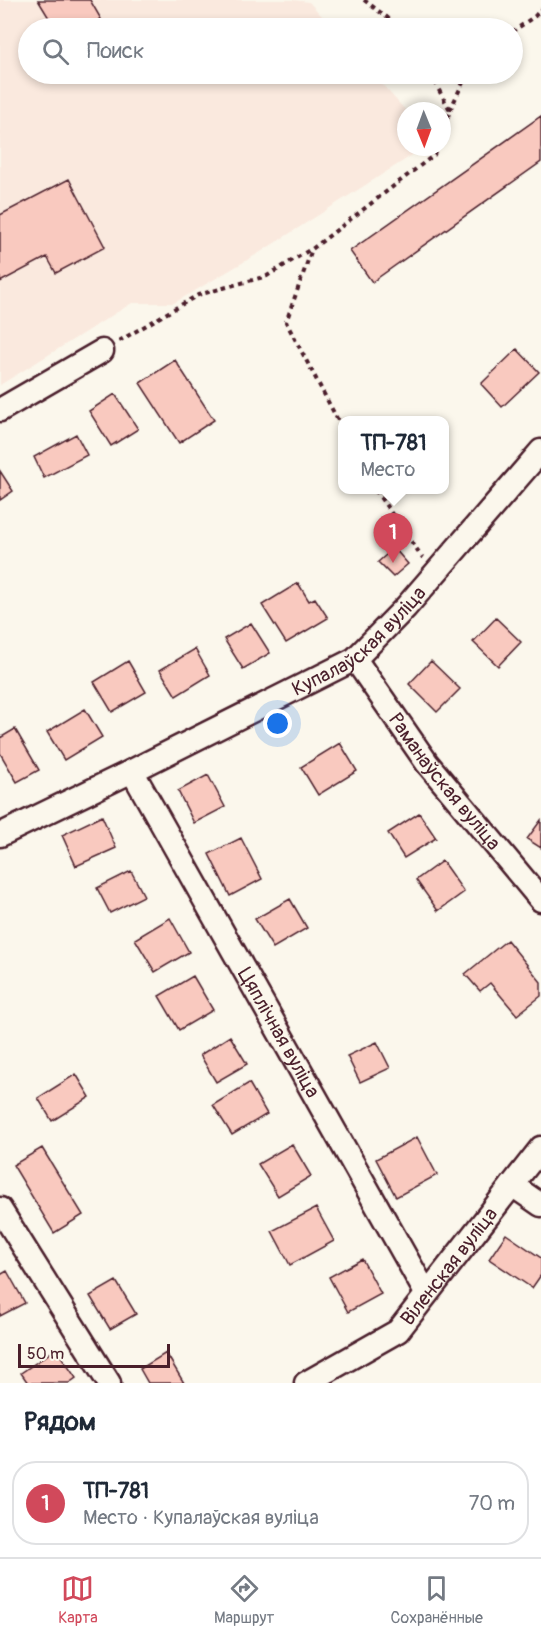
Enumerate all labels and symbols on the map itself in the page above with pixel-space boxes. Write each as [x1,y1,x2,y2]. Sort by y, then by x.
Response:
north arrow [397,102,451,156]
pin: 1 [374,514,412,563]
street label: Купалаўская вуліца [288,581,431,701]
street label: Раманаўская вуліца [384,708,507,855]
your location [263,709,292,738]
street label: Цяплічная вуліца [233,963,326,1102]
street label: Віленская вуліца [395,1202,503,1330]
scale bar [18,1341,170,1368]

